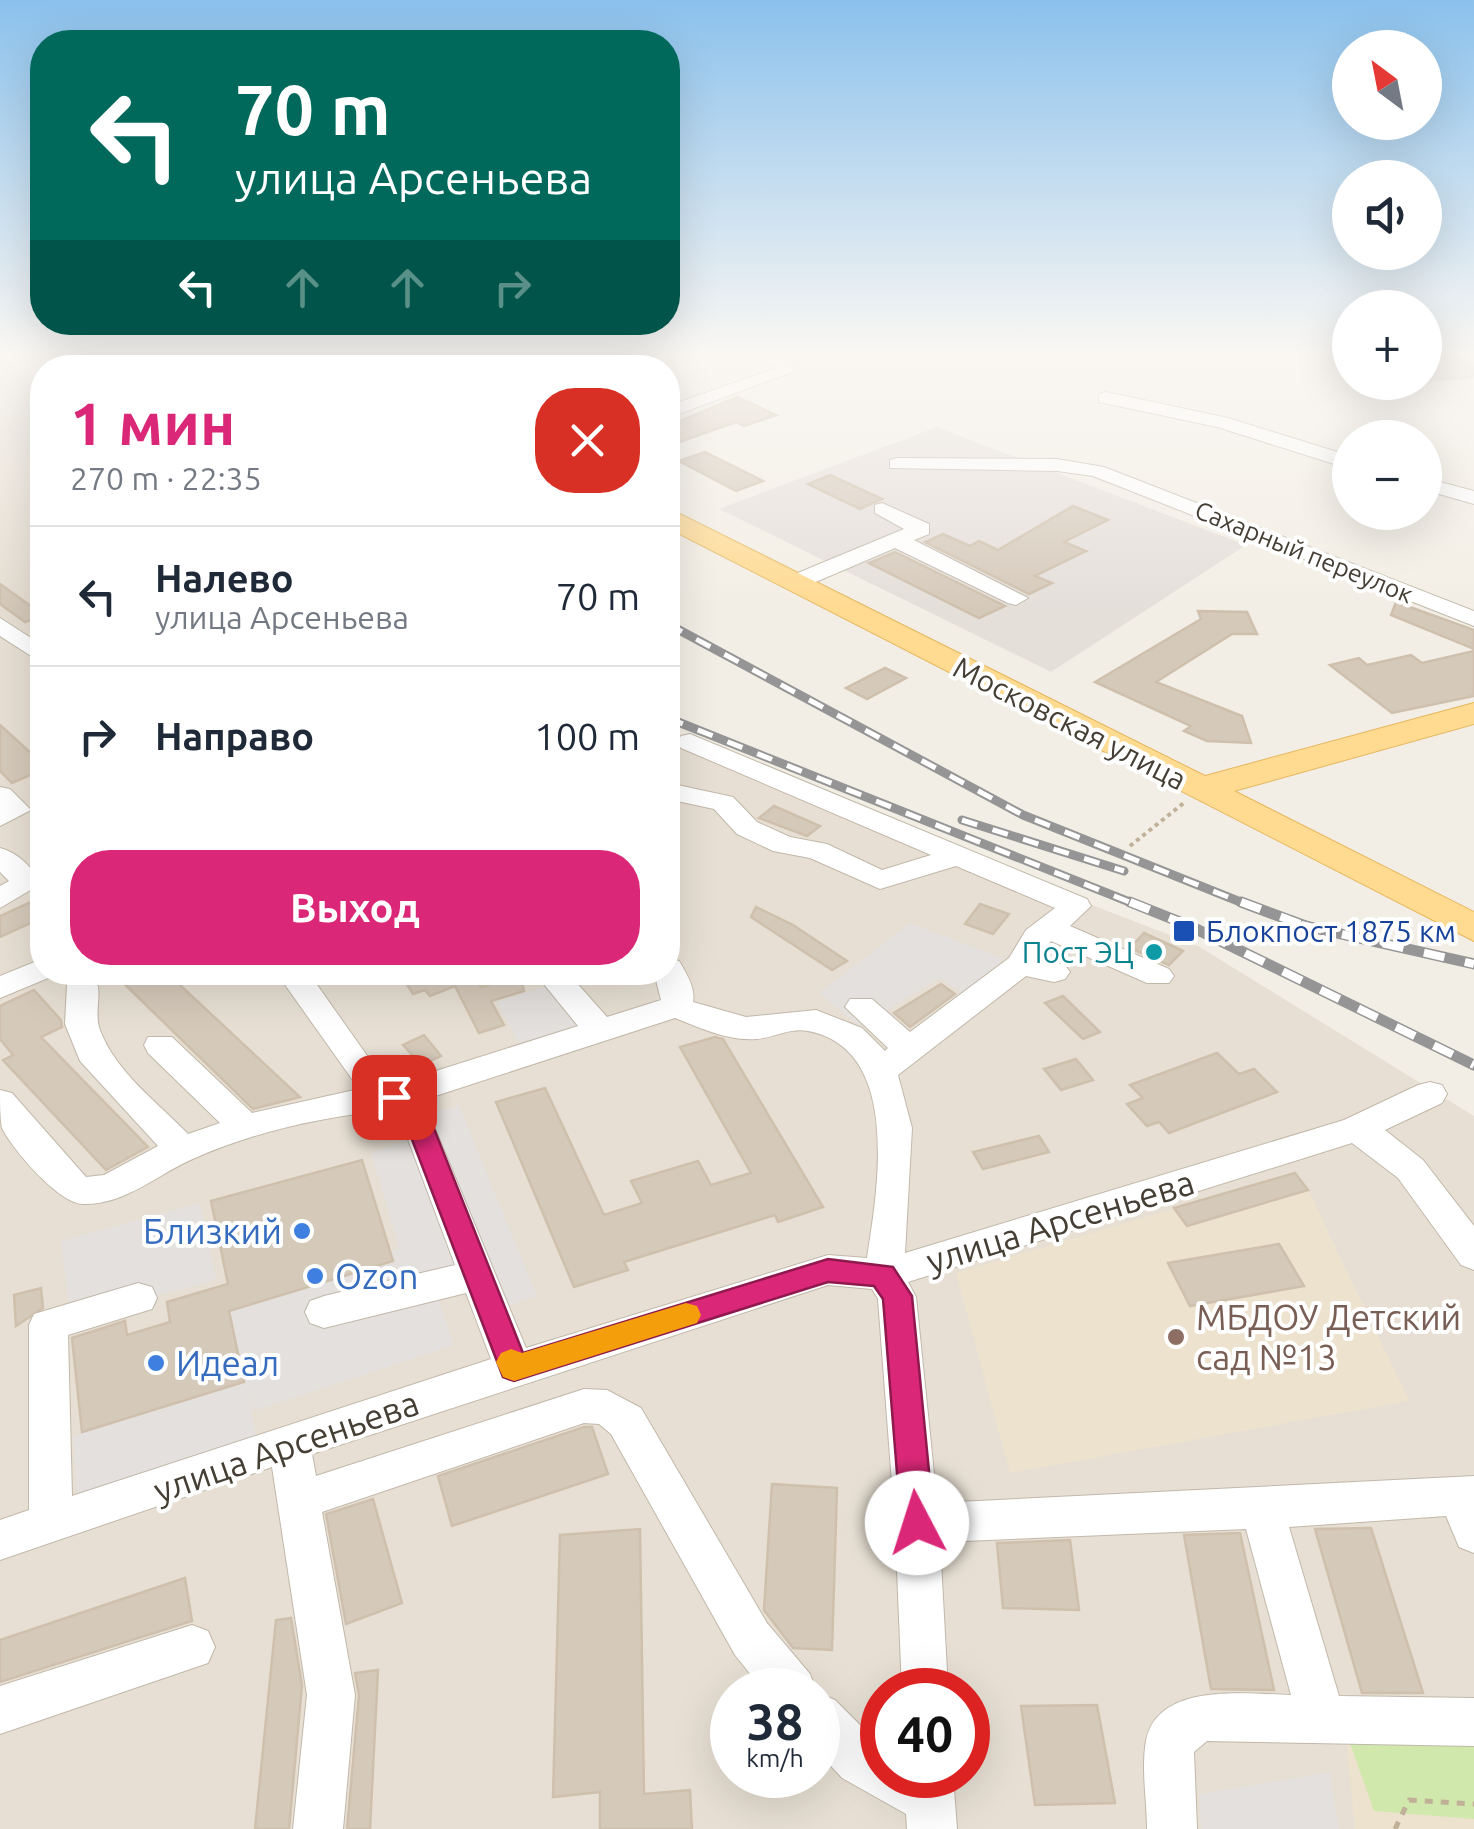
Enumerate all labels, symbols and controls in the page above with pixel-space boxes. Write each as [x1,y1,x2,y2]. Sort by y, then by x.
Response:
north arrow [1332,30,1442,140]
map controls [1332,30,1442,530]
icon: left [70,70,200,200]
text: 70 m [235,70,391,148]
text: улица Арсеньева [235,152,592,203]
button: sound [1332,160,1442,270]
icon: left [170,260,225,315]
icon: ahead [275,260,330,315]
icon: ahead [380,260,435,315]
icon: right [485,260,540,315]
button: + [1332,290,1442,400]
button: close [535,388,640,493]
text: 1 мин [70,389,235,456]
button: − [1332,420,1442,530]
text: 270 m · 22:35 [70,460,262,496]
street label: Сахарный переулок [1191,495,1417,609]
text: Налево [155,557,294,599]
icon: left [70,569,125,624]
text: 70 m [556,575,640,617]
text: улица Арсеньева [155,599,409,635]
street label: Московская улица [948,650,1192,796]
icon: right [70,709,125,764]
text: Направо [155,715,314,757]
text: 100 m [534,715,640,757]
button: Выход [70,850,640,965]
place label: Блокпост 1875 км [1206,914,1456,948]
marker: Блокпост 1875 км [1171,918,1197,944]
place label: Пост ЭЦ [1022,935,1134,969]
marker: Пост ЭЦ [1143,941,1165,963]
pin [352,1055,437,1140]
icon: arrive [367,1070,422,1125]
street label: улица Арсеньева [921,1161,1199,1281]
place label: Близкий [143,1211,282,1251]
marker: Близкий [291,1220,313,1242]
place label: Ozon [335,1256,418,1296]
marker: Ozon [304,1265,326,1287]
place label: МБДОУ Детский сад №13 [1196,1297,1461,1377]
marker: МБДОУ Детский сад №13 [1165,1326,1187,1348]
place label: Идеал [176,1343,279,1383]
marker: Идеал [145,1352,167,1374]
street label: улица Арсеньева [148,1382,424,1510]
position arrow [865,1471,969,1575]
speed limit sign: 40 [860,1668,990,1798]
text: 38 [747,1693,803,1749]
text: km/h [746,1744,804,1772]

